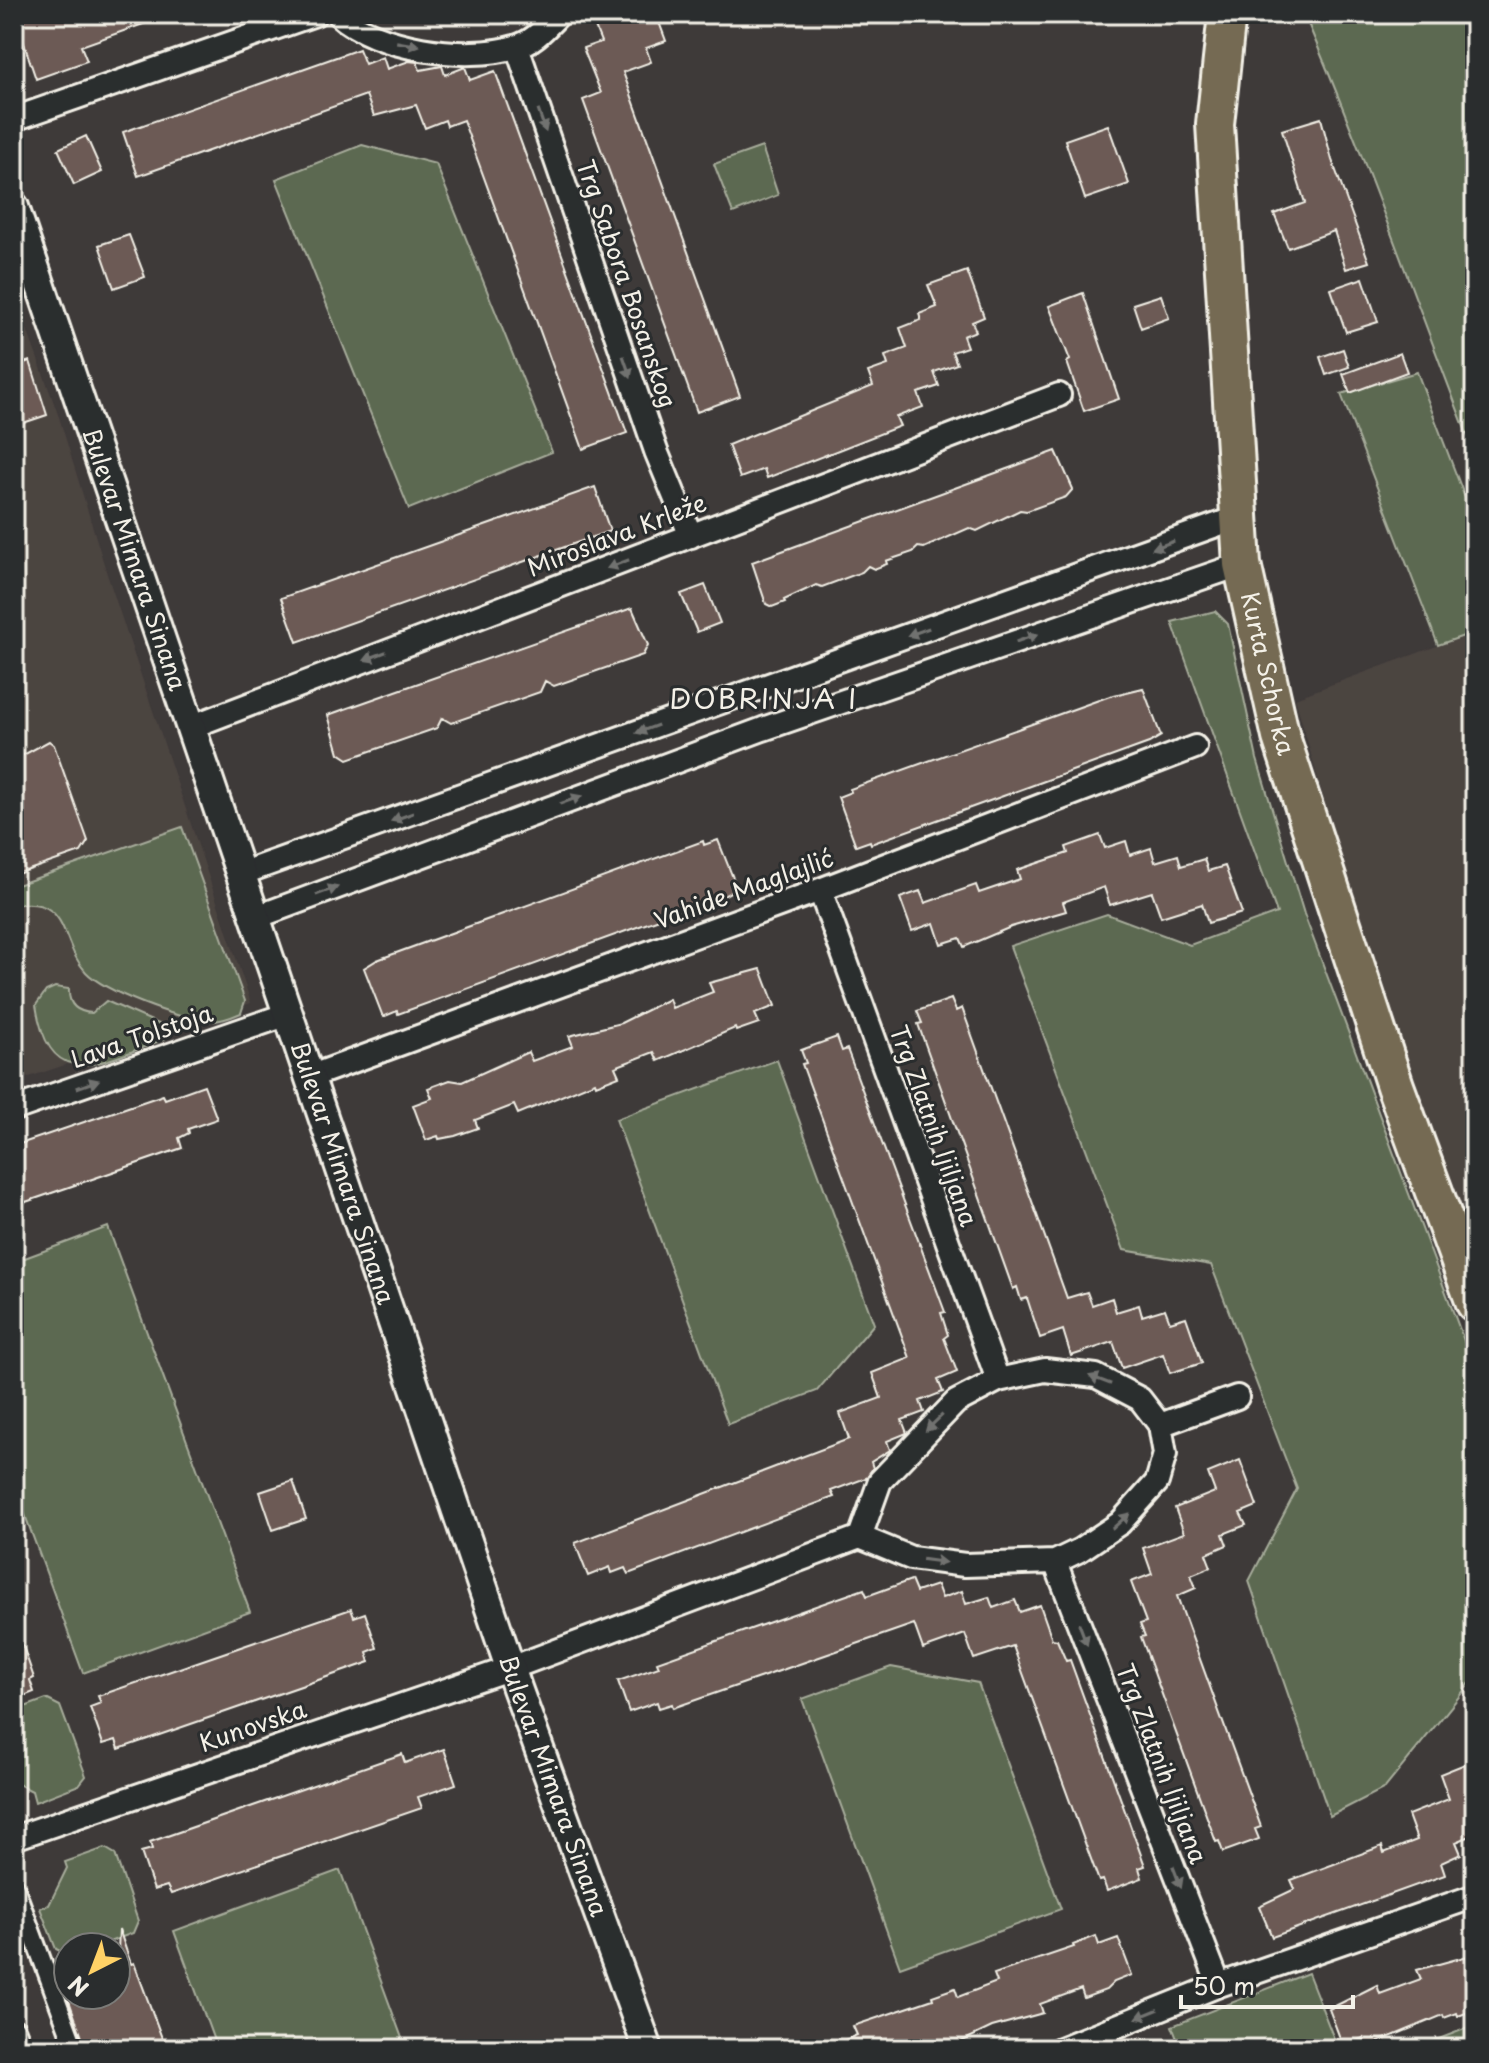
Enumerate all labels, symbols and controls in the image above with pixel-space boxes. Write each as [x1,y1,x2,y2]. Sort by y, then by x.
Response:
one-way arrow [396,39,421,51]
one-way arrow [537,109,549,133]
street label: Trg Sabora Bosanskog [568,154,687,412]
one-way arrow [622,355,634,379]
street label: Bulevar Mimara Sinana [74,422,197,695]
street label: Miroslava Krleže [522,483,711,585]
one-way arrow [1151,539,1175,551]
one-way arrow [606,558,630,571]
street label: Kurta Schorka [1233,588,1306,759]
one-way arrow [906,626,930,639]
one-way arrow [1015,632,1039,644]
one-way arrow [363,650,387,663]
district label: DOBRINJA I [669,676,859,719]
one-way arrow [635,724,659,736]
one-way arrow [559,794,583,806]
one-way arrow [390,811,414,823]
street label: Vahide Maglajlić [649,839,838,937]
one-way arrow [315,884,339,897]
street label: Lava Tolstoja [65,994,217,1076]
street label: Trg Zlatnih ljiljana [882,1020,988,1231]
street label: Bulevar Mimara Sinana [283,1036,405,1309]
one-way arrow [76,1077,100,1089]
one-way arrow [1088,1373,1112,1385]
one-way arrow [925,1414,944,1432]
one-way arrow [1111,1512,1130,1530]
one-way arrow [922,1554,947,1567]
one-way arrow [1077,1622,1090,1646]
street label: Bulevar Mimara Sinana [491,1649,618,1921]
street label: Trg Zlatnih ljiljana [1108,1658,1218,1868]
street label: Kunovska [194,1690,311,1760]
one-way arrow [1171,1865,1184,1889]
north arrow [52,1931,132,2011]
scale bar [1181,1959,1353,2009]
text: 50 m [1193,1967,1255,2003]
text: N [60,1969,95,2005]
one-way arrow [1135,2008,1159,2021]

